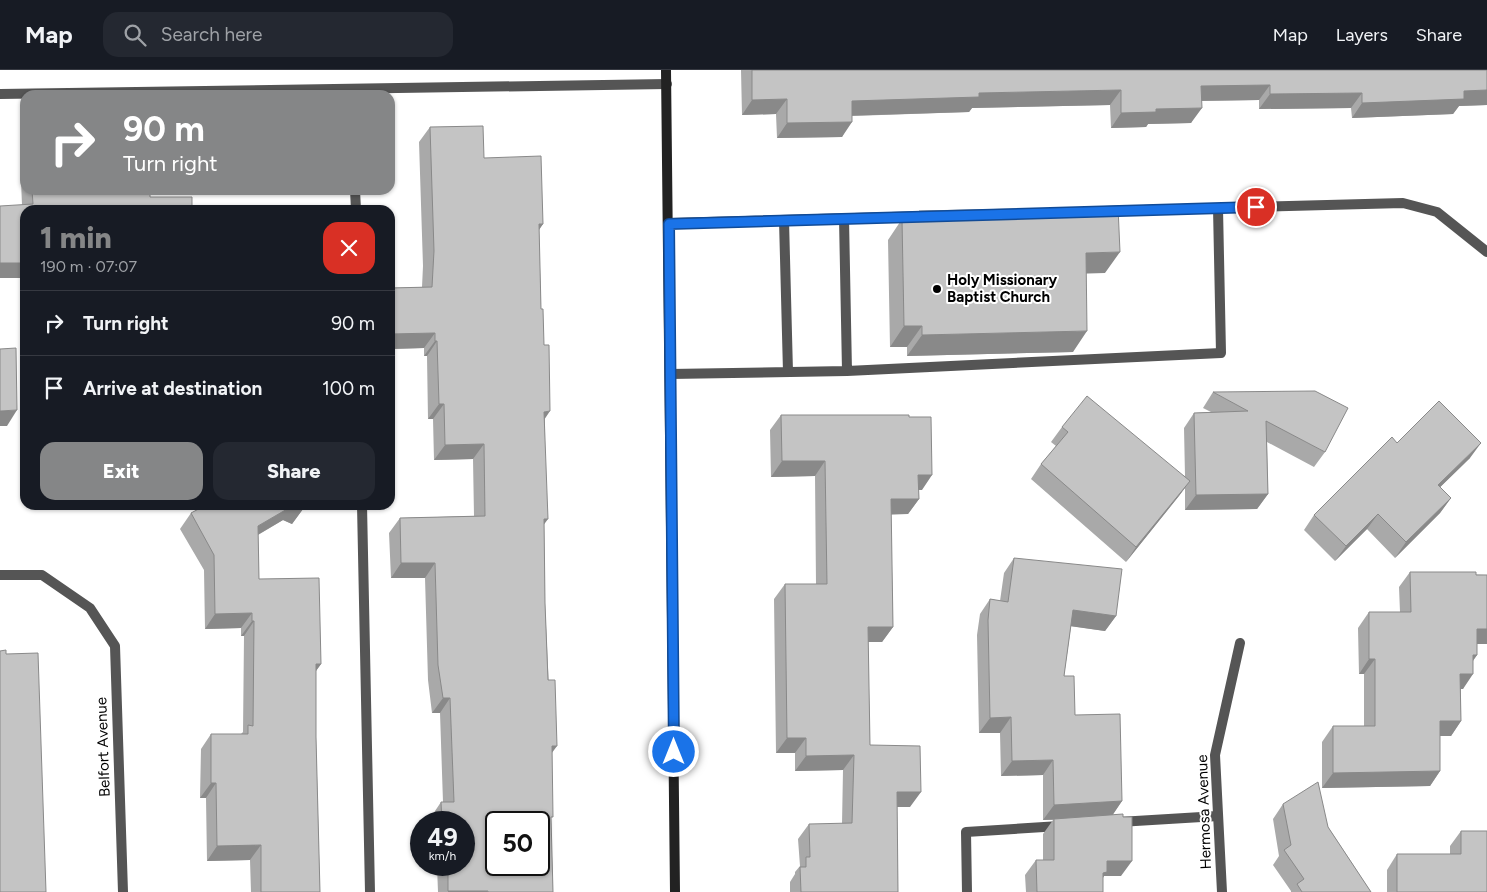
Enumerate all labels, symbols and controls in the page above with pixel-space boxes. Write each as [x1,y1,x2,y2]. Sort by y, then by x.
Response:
search box [103,12,453,57]
text: Map [25,20,73,49]
icon: search [121,21,149,49]
text: Search here [161,23,262,46]
text: Map [1273,24,1308,46]
text: Layers [1336,24,1388,46]
text: Share [1416,24,1462,46]
text: 90 m [123,108,205,150]
icon: right [40,110,105,175]
text: Turn right [123,150,218,177]
pin [1235,186,1277,228]
icon: arrive [1242,193,1270,221]
text: 1 min [40,219,112,256]
button: close [323,222,375,274]
text: 190 m · 07:07 [40,257,137,276]
place label: Holy Missionary Baptist Church [947,271,1057,306]
marker: Holy Missionary Baptist Church [931,283,943,295]
icon: right [40,309,68,337]
text: Turn right [83,312,169,335]
text: 90 m [331,312,375,335]
icon: arrive [40,374,68,402]
text: Arrive at destination [83,377,262,400]
text: 100 m [322,377,375,400]
button: Exit [40,442,203,500]
button: Share [213,442,375,500]
street label: Belfort Avenue [92,697,114,797]
position arrow [647,725,699,777]
street label: Hermosa Avenue [1193,754,1215,870]
speed limit sign: 50 [485,811,550,876]
text: 49 [427,822,458,852]
text: km/h [429,849,456,863]

